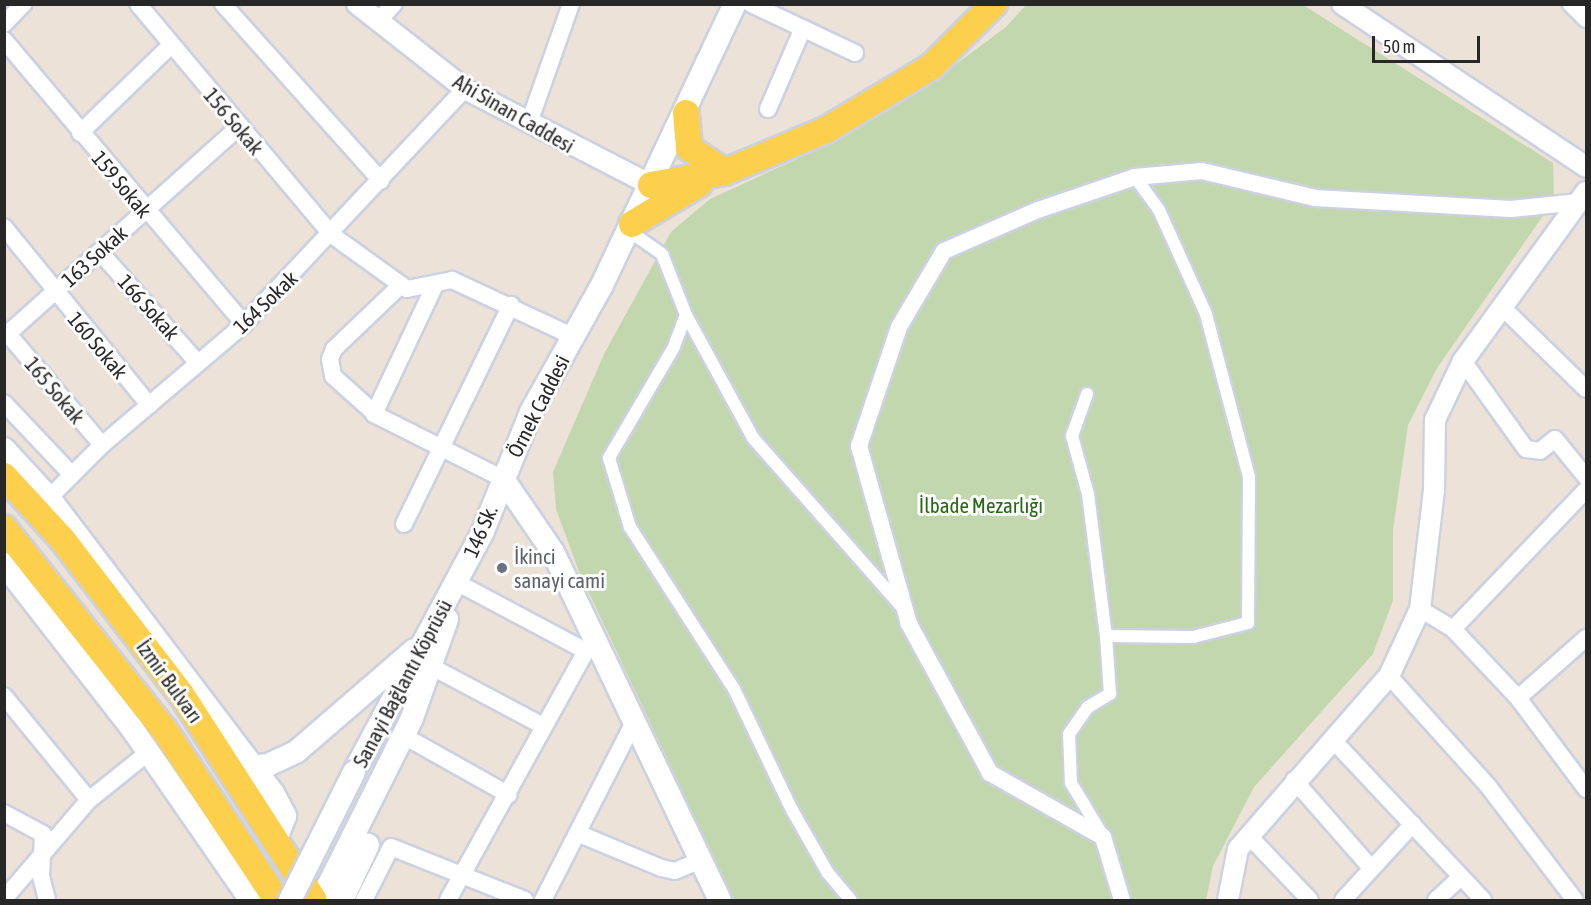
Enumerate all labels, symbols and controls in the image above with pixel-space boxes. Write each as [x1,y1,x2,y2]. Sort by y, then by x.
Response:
scale bar [1375,24,1483,62]
text: 50 m [1383,36,1415,57]
street label: Ahi Sinan Caddesi [449,68,579,158]
street label: 156 Sokak [199,82,269,160]
street label: 159 Sokak [87,145,157,223]
street label: 163 Sokak [56,220,132,292]
street label: 164 Sokak [228,265,302,339]
street label: 166 Sokak [113,269,185,345]
street label: 160 Sokak [63,306,133,384]
street label: 165 Sokak [20,351,90,429]
street label: Örnek Caddesi [502,351,574,461]
park label: İlbade Mezarlığı [919,492,1043,518]
street label: 146 Sk. [457,501,503,561]
place label: İkinci sanayi cami [514,543,605,593]
marker: İkinci sanayi cami [495,561,509,575]
street label: Sanayi Bağlantı Köprüsü [347,595,457,771]
street label: İzmir Bulvarı [131,635,209,727]

